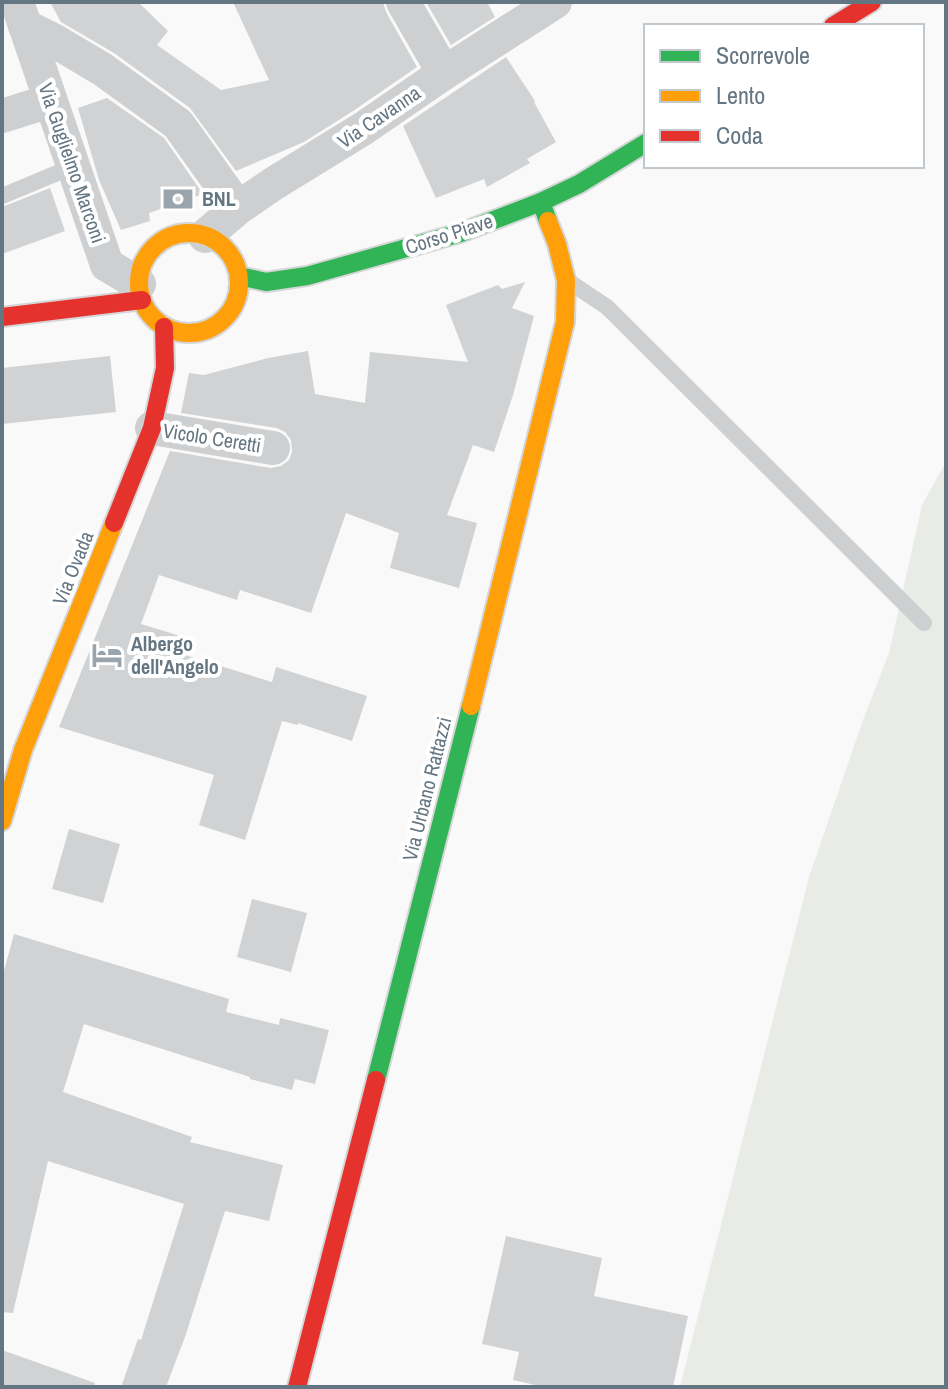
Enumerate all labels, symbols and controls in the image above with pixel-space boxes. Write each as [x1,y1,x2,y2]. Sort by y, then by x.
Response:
legend [644,24,924,168]
text: Scorrevole [716,39,810,71]
street label: Via Guglielmo Marconi [32,79,112,246]
street label: Via Cavanna [332,79,425,154]
text: Lento [716,79,765,111]
text: Coda [716,119,763,151]
bank icon: BNL [161,182,195,216]
place label: BNL [202,185,236,212]
street label: Corso Piave [402,207,496,260]
street label: Vicolo Ceretti [161,416,263,459]
street label: Via Ovada [46,527,100,609]
place label: Albergo dell'Angelo [131,630,219,680]
hotel icon: Albergo dell'Angelo [90,638,124,672]
street label: Via Urbano Rattazzi [396,714,457,864]

